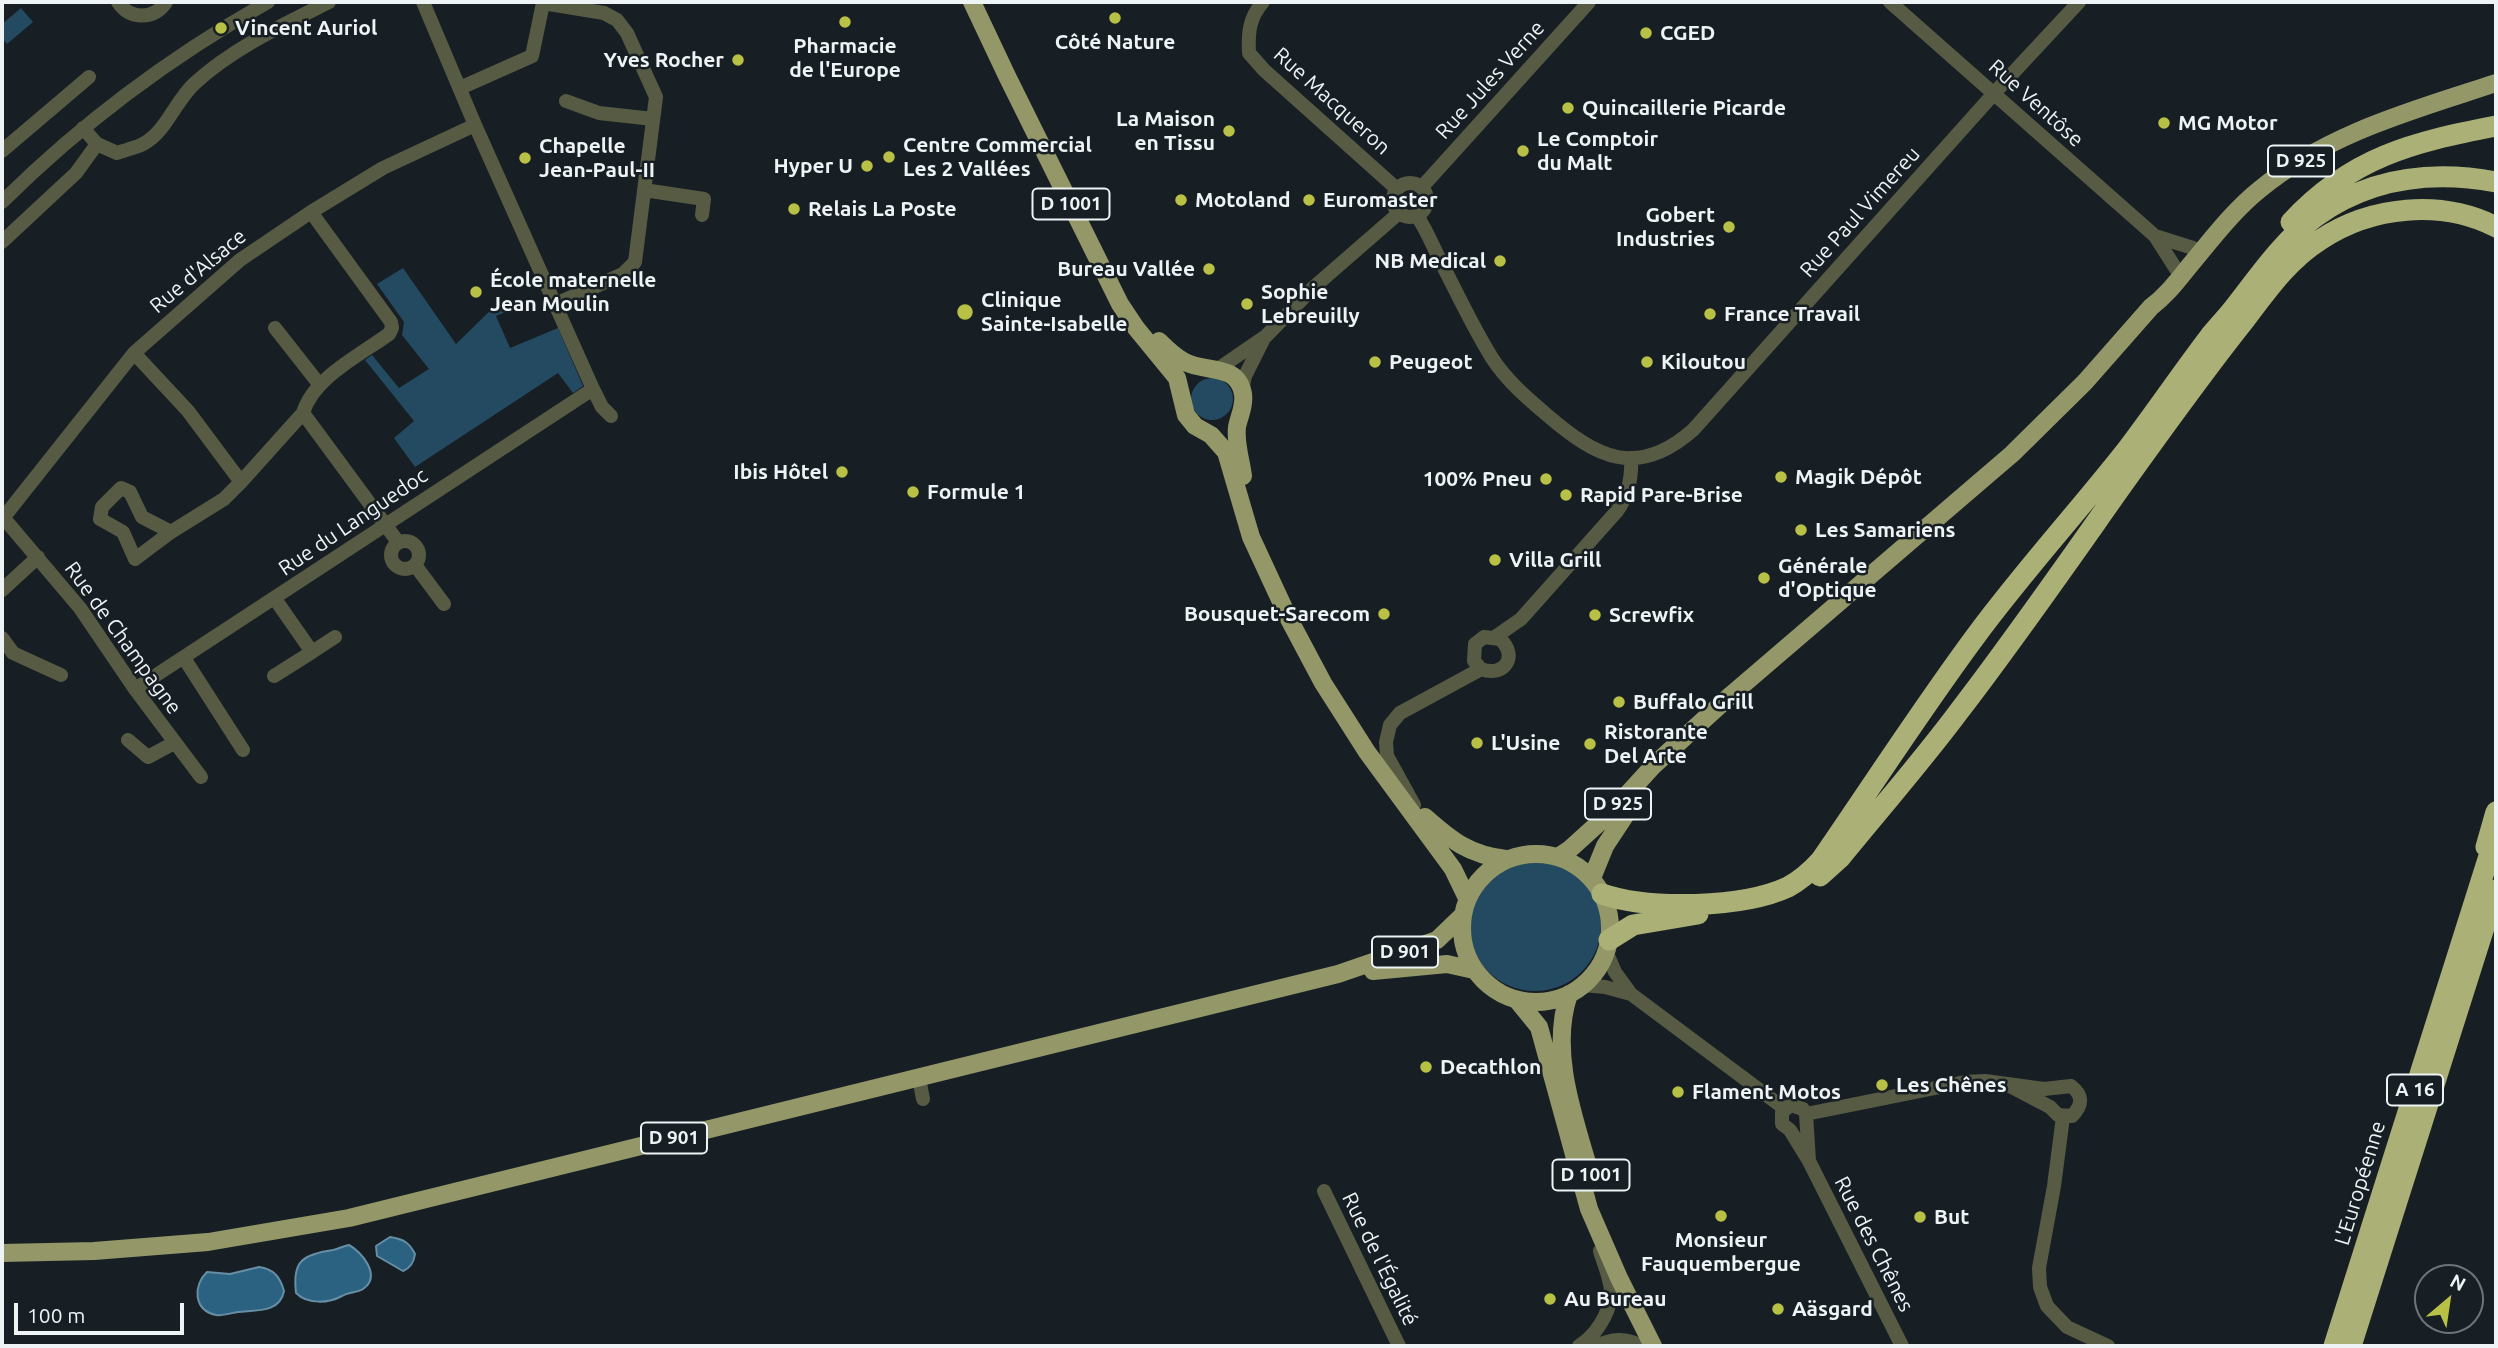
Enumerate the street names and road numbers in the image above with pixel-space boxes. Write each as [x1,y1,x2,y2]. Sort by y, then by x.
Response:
street label: Rue Jules Verne [1430,16,1550,144]
street label: Rue Macqueron [1268,42,1396,160]
street label: Rue Ventôse [1983,54,2089,152]
street label: Rue Paul Vimereu [1795,141,1925,283]
road number: D 925 [2268,146,2334,176]
road number: D 1001 [1032,188,1110,220]
street label: Rue d'Alsace [145,223,251,319]
street label: Rue du Languedoc [274,463,432,581]
street label: Rue de Champagne [59,557,187,719]
road number: D 925 [1585,789,1651,820]
road number: D 901 [1372,936,1438,968]
road number: A 16 [2387,1074,2443,1106]
street label: L'Européenne [2329,1118,2391,1248]
road number: D 901 [641,1122,707,1154]
road number: D 1001 [1552,1160,1630,1190]
street label: Rue des Chênes [1829,1172,1919,1316]
street label: Rue de l'Égalité [1337,1188,1423,1330]

